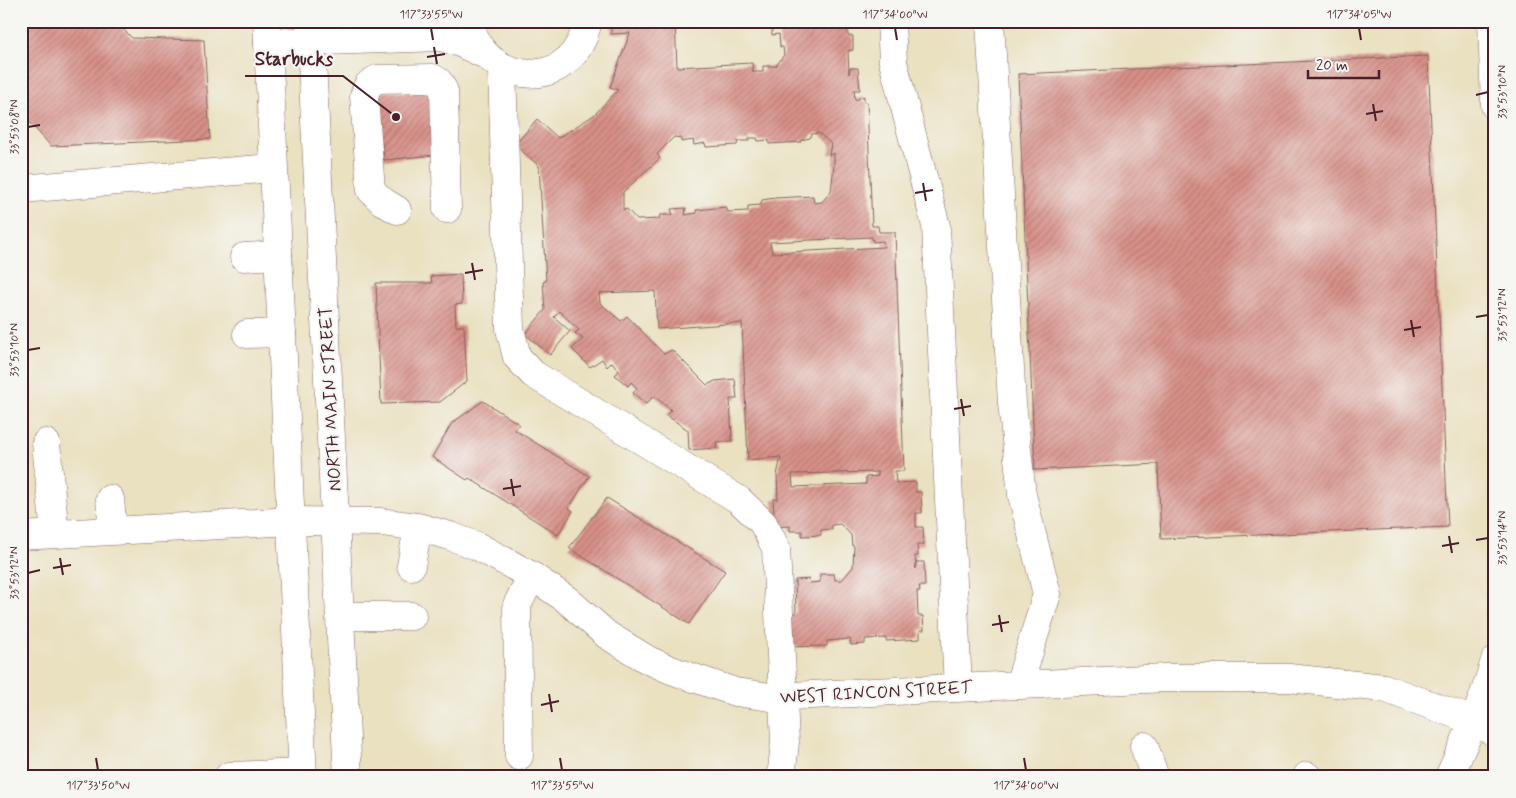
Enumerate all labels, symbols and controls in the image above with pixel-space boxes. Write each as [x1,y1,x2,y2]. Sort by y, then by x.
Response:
text: 117°33'55"W [399,7,463,23]
text: 117°34'00"W [862,7,928,23]
text: 117°34'05"W [1327,7,1392,23]
callout: Starbucks [245,42,343,76]
text: Starbucks [255,47,334,72]
scale bar [1308,48,1380,80]
text: 20 m [1316,56,1348,76]
text: 33°53'10"N [1495,65,1511,119]
text: 33°53'08"N [7,99,23,155]
text: 33°53'12"N [1495,288,1511,342]
street label: NORTH MAIN STREET [314,306,348,492]
text: 33°53'10"N [7,323,23,377]
text: 33°53'14"N [1495,511,1511,565]
text: 33°53'12"N [7,546,23,600]
street label: WEST RINCON STREET [779,676,974,710]
text: 117°33'50"W [66,778,130,794]
text: 117°33'55"W [530,778,594,794]
text: 117°34'00"W [993,778,1059,794]

